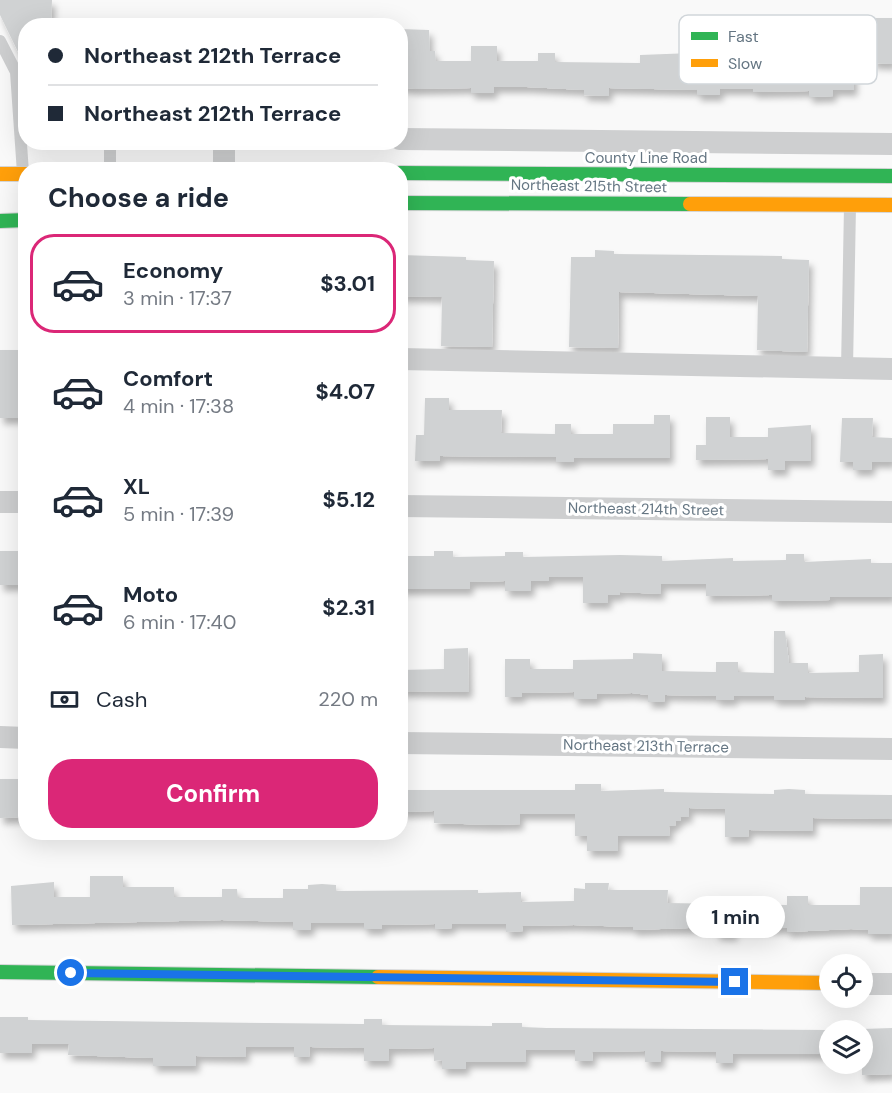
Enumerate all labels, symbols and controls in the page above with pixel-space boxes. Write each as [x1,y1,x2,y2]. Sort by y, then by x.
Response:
legend [679,15,877,84]
text: Fast [728,26,759,47]
text: Northeast 212th Terrace [84,41,341,70]
text: Slow [728,53,762,74]
text: Northeast 212th Terrace [84,99,341,128]
street label: County Line Road [585,148,707,168]
street label: Northeast 215th Street [511,175,668,197]
text: Choose a ride [48,180,229,215]
text: Economy [123,256,223,285]
icon: car [51,257,105,311]
text: $3.01 [320,269,375,298]
text: 3 min · 17:37 [123,285,232,311]
text: Comfort [123,364,213,393]
icon: car [51,365,105,419]
text: $4.07 [316,377,375,406]
text: 4 min · 17:38 [123,393,234,419]
text: XL [123,472,150,501]
icon: car [51,473,105,527]
text: $5.12 [323,485,375,514]
street label: Northeast 214th Street [568,498,725,520]
text: 5 min · 17:39 [123,501,234,527]
text: Moto [123,580,178,609]
icon: car [51,581,105,635]
text: $2.31 [322,593,375,622]
text: 6 min · 17:40 [123,609,236,635]
icon: cash [48,683,81,716]
text: Cash [96,685,147,714]
text: 220 m [318,686,378,712]
street label: Northeast 213th Terrace [563,735,729,757]
button: Confirm [48,759,378,828]
callout: 1 min [686,895,784,937]
text: 1 min [711,904,760,930]
map controls [819,954,873,1074]
button: locate [819,954,873,1008]
route start [57,959,84,986]
route end [721,968,748,995]
button: layers [819,1020,873,1074]

